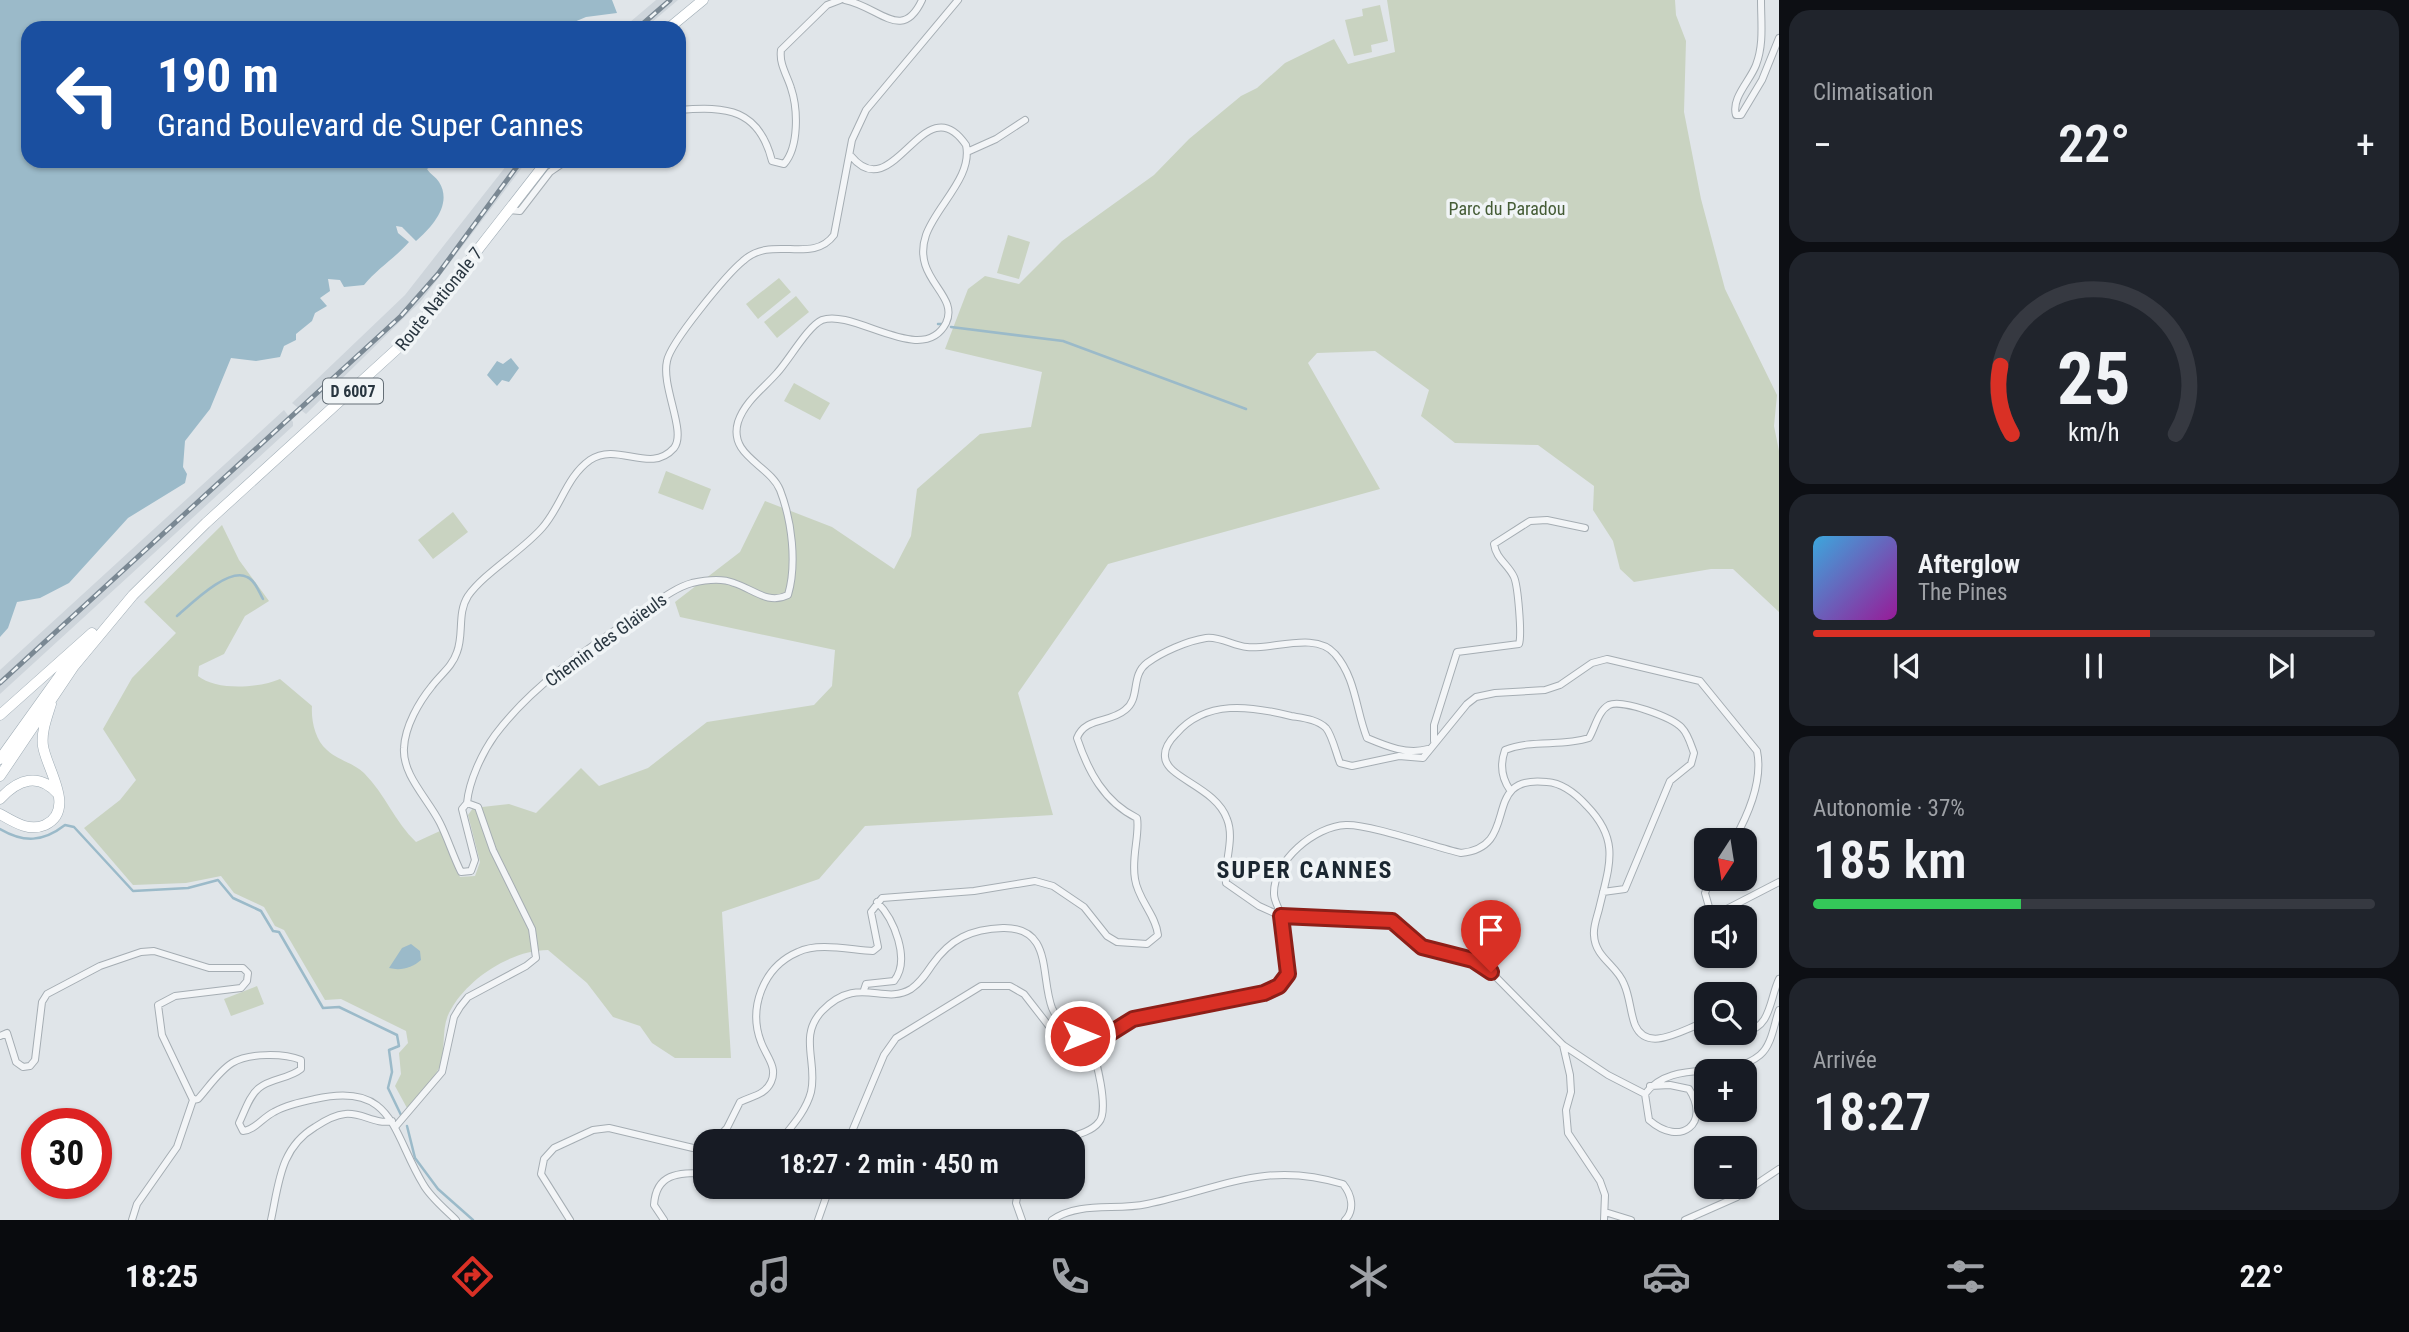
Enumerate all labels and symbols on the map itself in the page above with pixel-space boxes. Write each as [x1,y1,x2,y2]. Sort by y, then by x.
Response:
park label: Parc du Paradou [1449,198,1565,219]
street label: Route Nationale 7 [391,243,487,354]
road number: D 6007 [323,378,383,404]
street label: Chemin des Glaïeuls [541,589,670,691]
north arrow [1694,828,1757,891]
district label: SUPER CANNES [1217,856,1394,884]
pin [1461,900,1521,972]
position arrow [1043,999,1117,1073]
speed limit sign: 30 [21,1108,112,1199]

